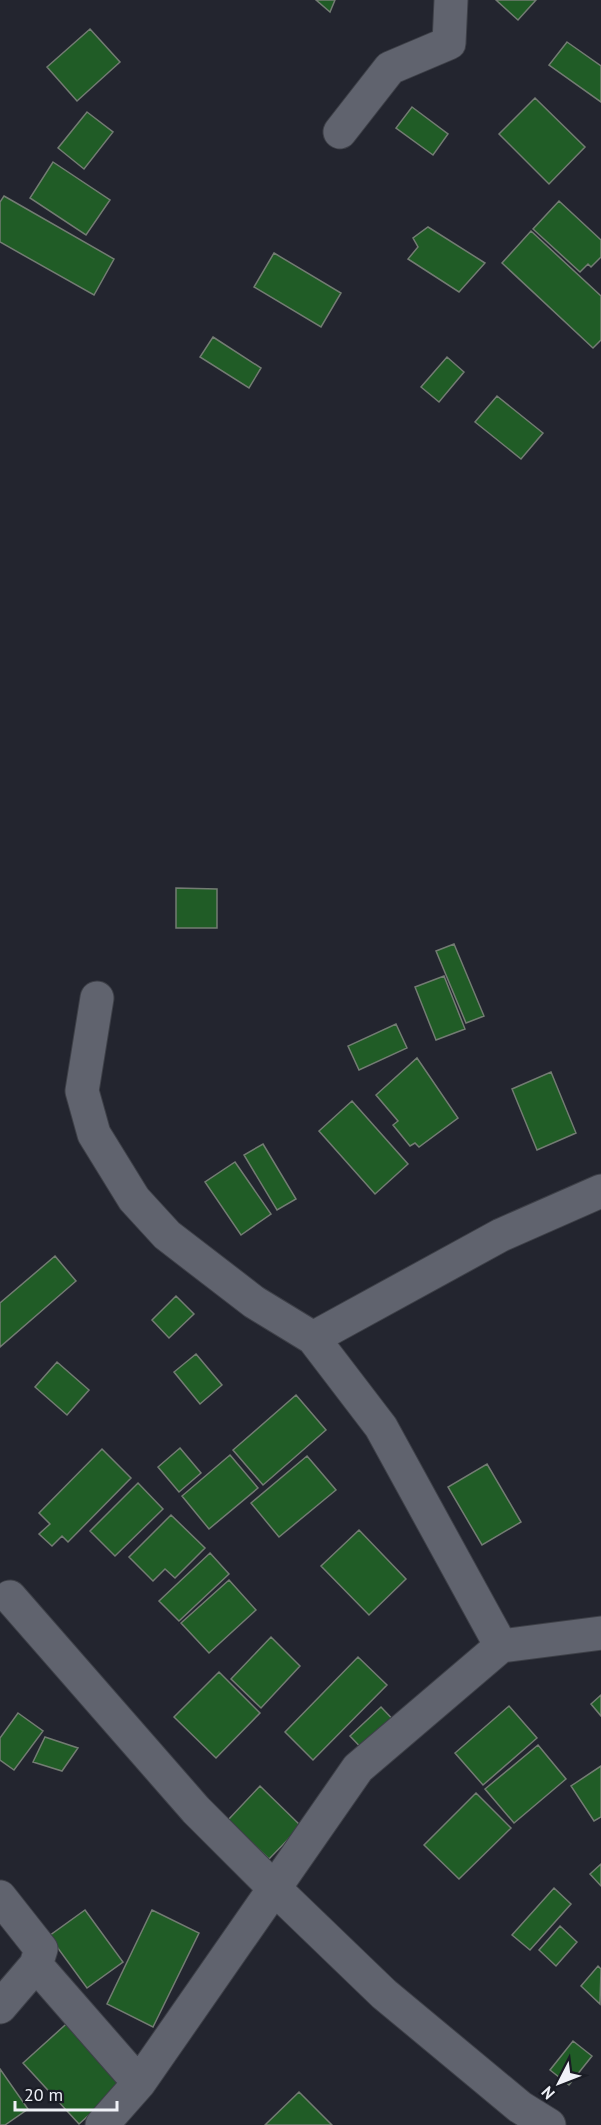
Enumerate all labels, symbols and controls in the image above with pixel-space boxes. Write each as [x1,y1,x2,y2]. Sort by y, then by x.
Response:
north arrow [529,2053,589,2113]
scale bar [15,2074,117,2112]
text: N [537,2082,559,2104]
text: 20 m [24,2083,63,2106]

